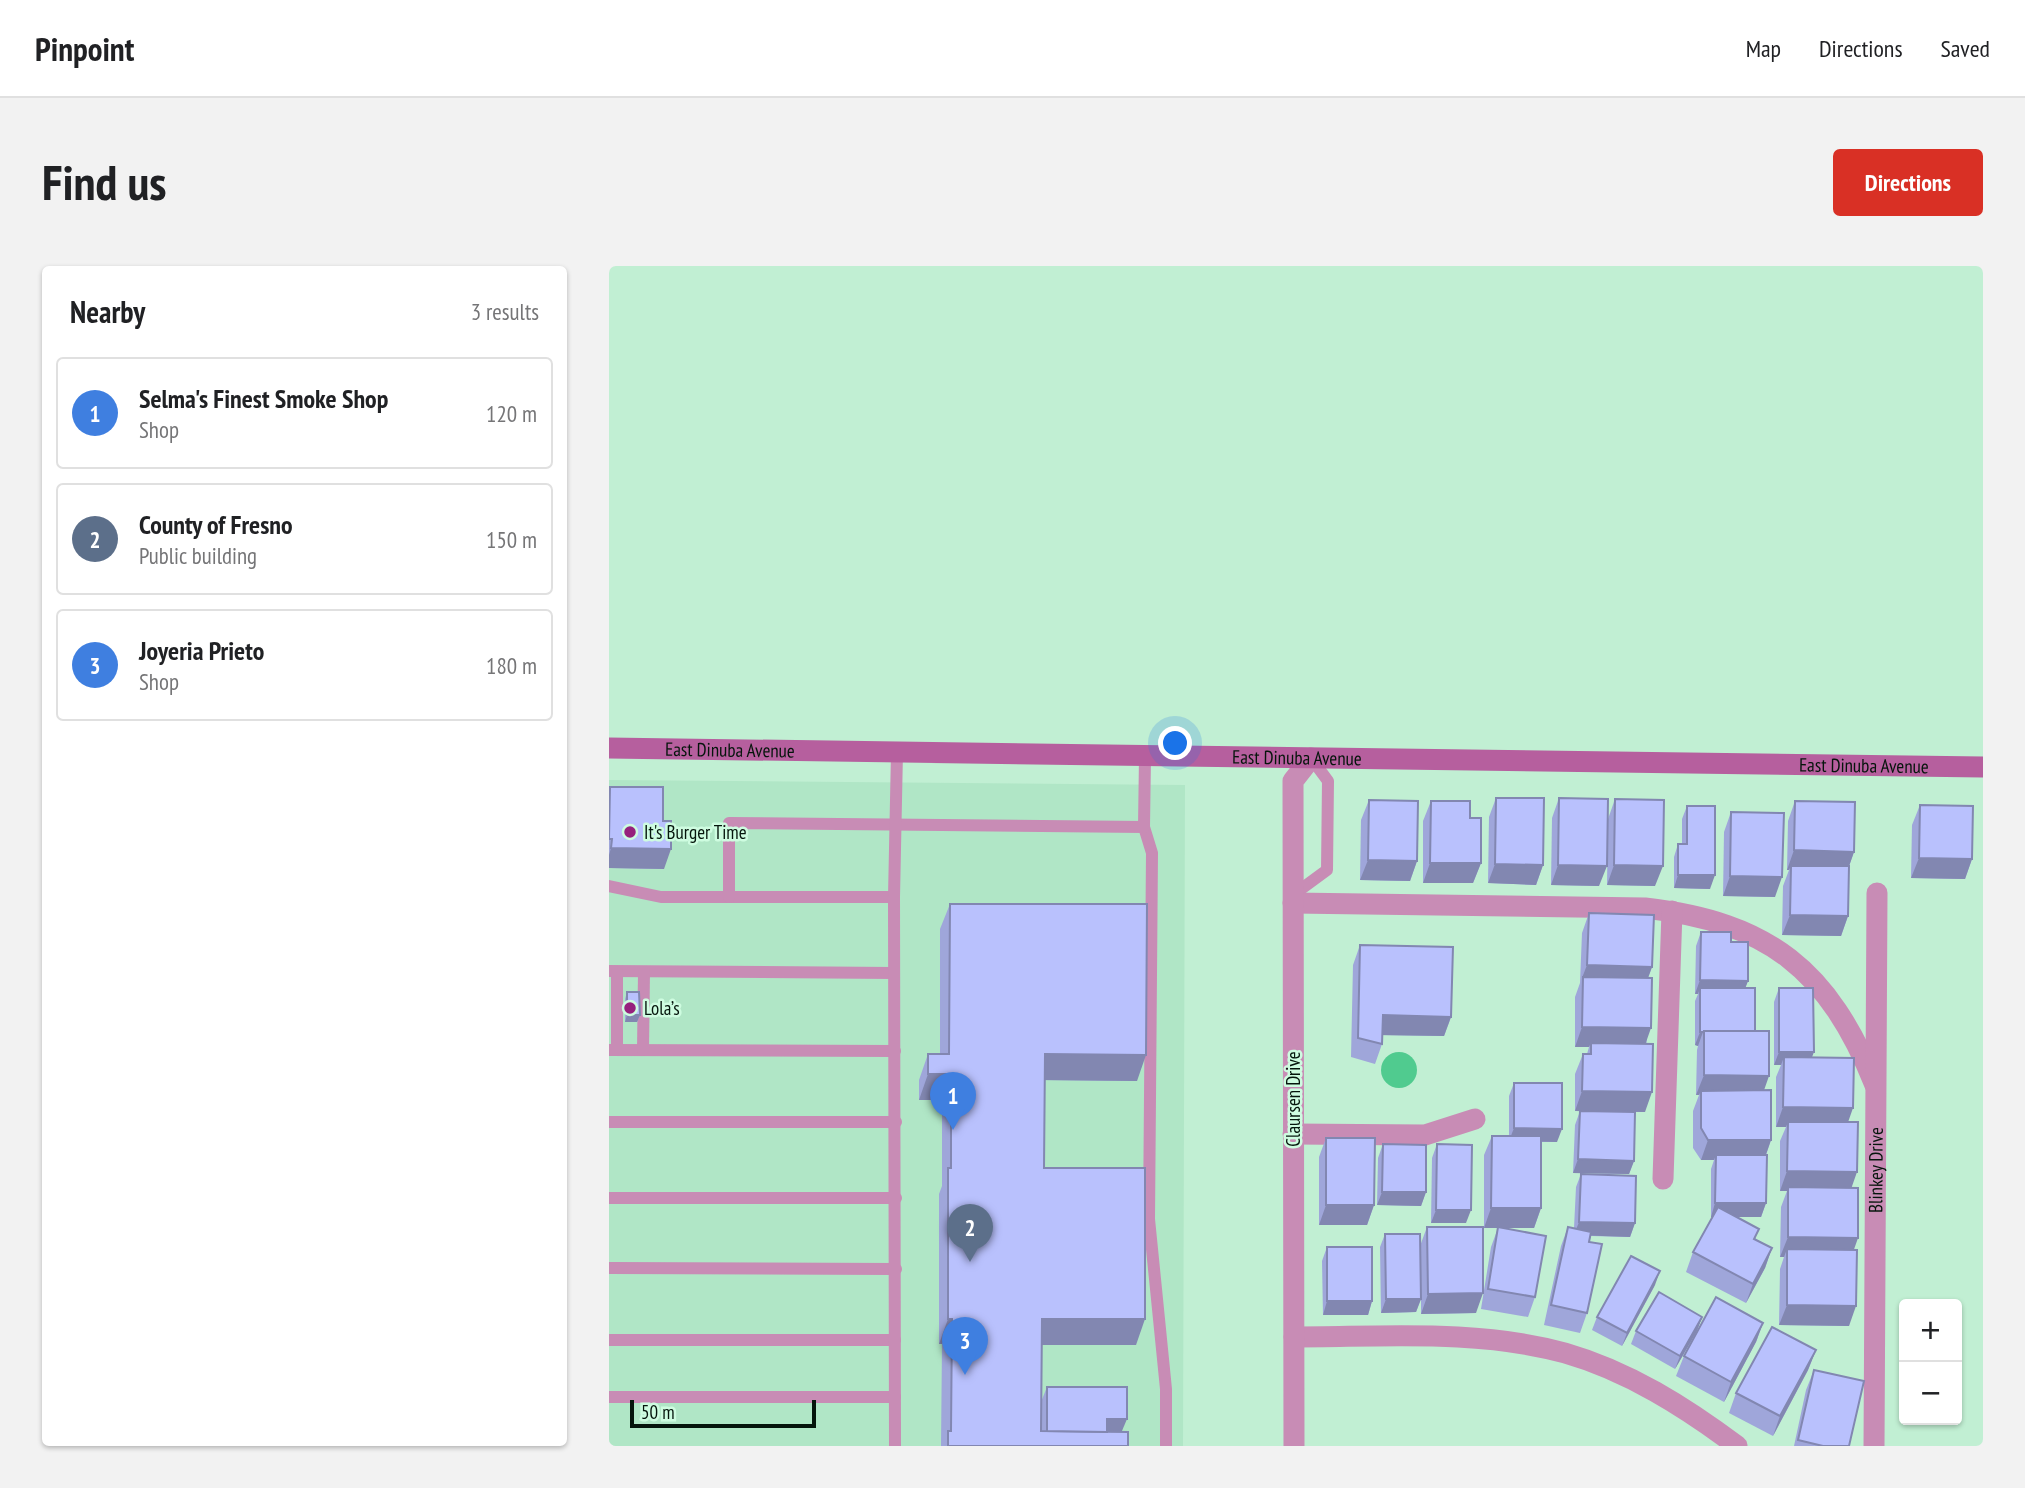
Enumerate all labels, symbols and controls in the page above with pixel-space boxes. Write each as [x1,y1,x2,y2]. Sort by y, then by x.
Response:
text: Pinpoint [35,27,134,70]
text: Map [1746,33,1781,64]
text: Directions [1819,33,1903,64]
text: Saved [1941,33,1990,64]
button: Directions [1833,149,1983,216]
text: Find us [42,150,166,214]
text: Nearby [70,292,145,331]
text: 3 results [471,297,539,326]
text: Selma's Finest Smoke Shop [139,382,388,415]
text: 1 [90,399,101,428]
text: 120 m [486,399,537,428]
text: Shop [139,415,179,444]
text: County of Fresno [139,508,293,541]
text: 2 [90,525,101,554]
text: 150 m [486,525,537,554]
text: Public building [139,541,257,570]
text: Joyeria Prieto [139,634,264,667]
text: 3 [90,651,101,680]
text: 180 m [486,651,537,680]
text: Shop [139,667,179,696]
your location [1158,726,1192,760]
street label: East Dinuba Avenue [665,737,795,763]
street label: East Dinuba Avenue [1232,745,1362,770]
street label: East Dinuba Avenue [1799,752,1929,778]
place label: It's Burger Time [644,820,747,844]
marker: It's Burger Time [622,824,638,840]
place label: Lola’s [644,996,680,1020]
marker: Lola’s [622,1000,638,1016]
street label: Claursen Drive [1281,1051,1305,1147]
pin: 1 [930,1072,976,1130]
street label: Blinkey Drive [1863,1127,1888,1213]
pin: 2 [947,1204,993,1262]
map controls [1899,1299,1962,1425]
button: + [1899,1299,1962,1362]
pin: 3 [942,1317,988,1375]
button: − [1899,1362,1962,1425]
scale bar [630,1397,815,1429]
text: 50 m [641,1400,675,1424]

